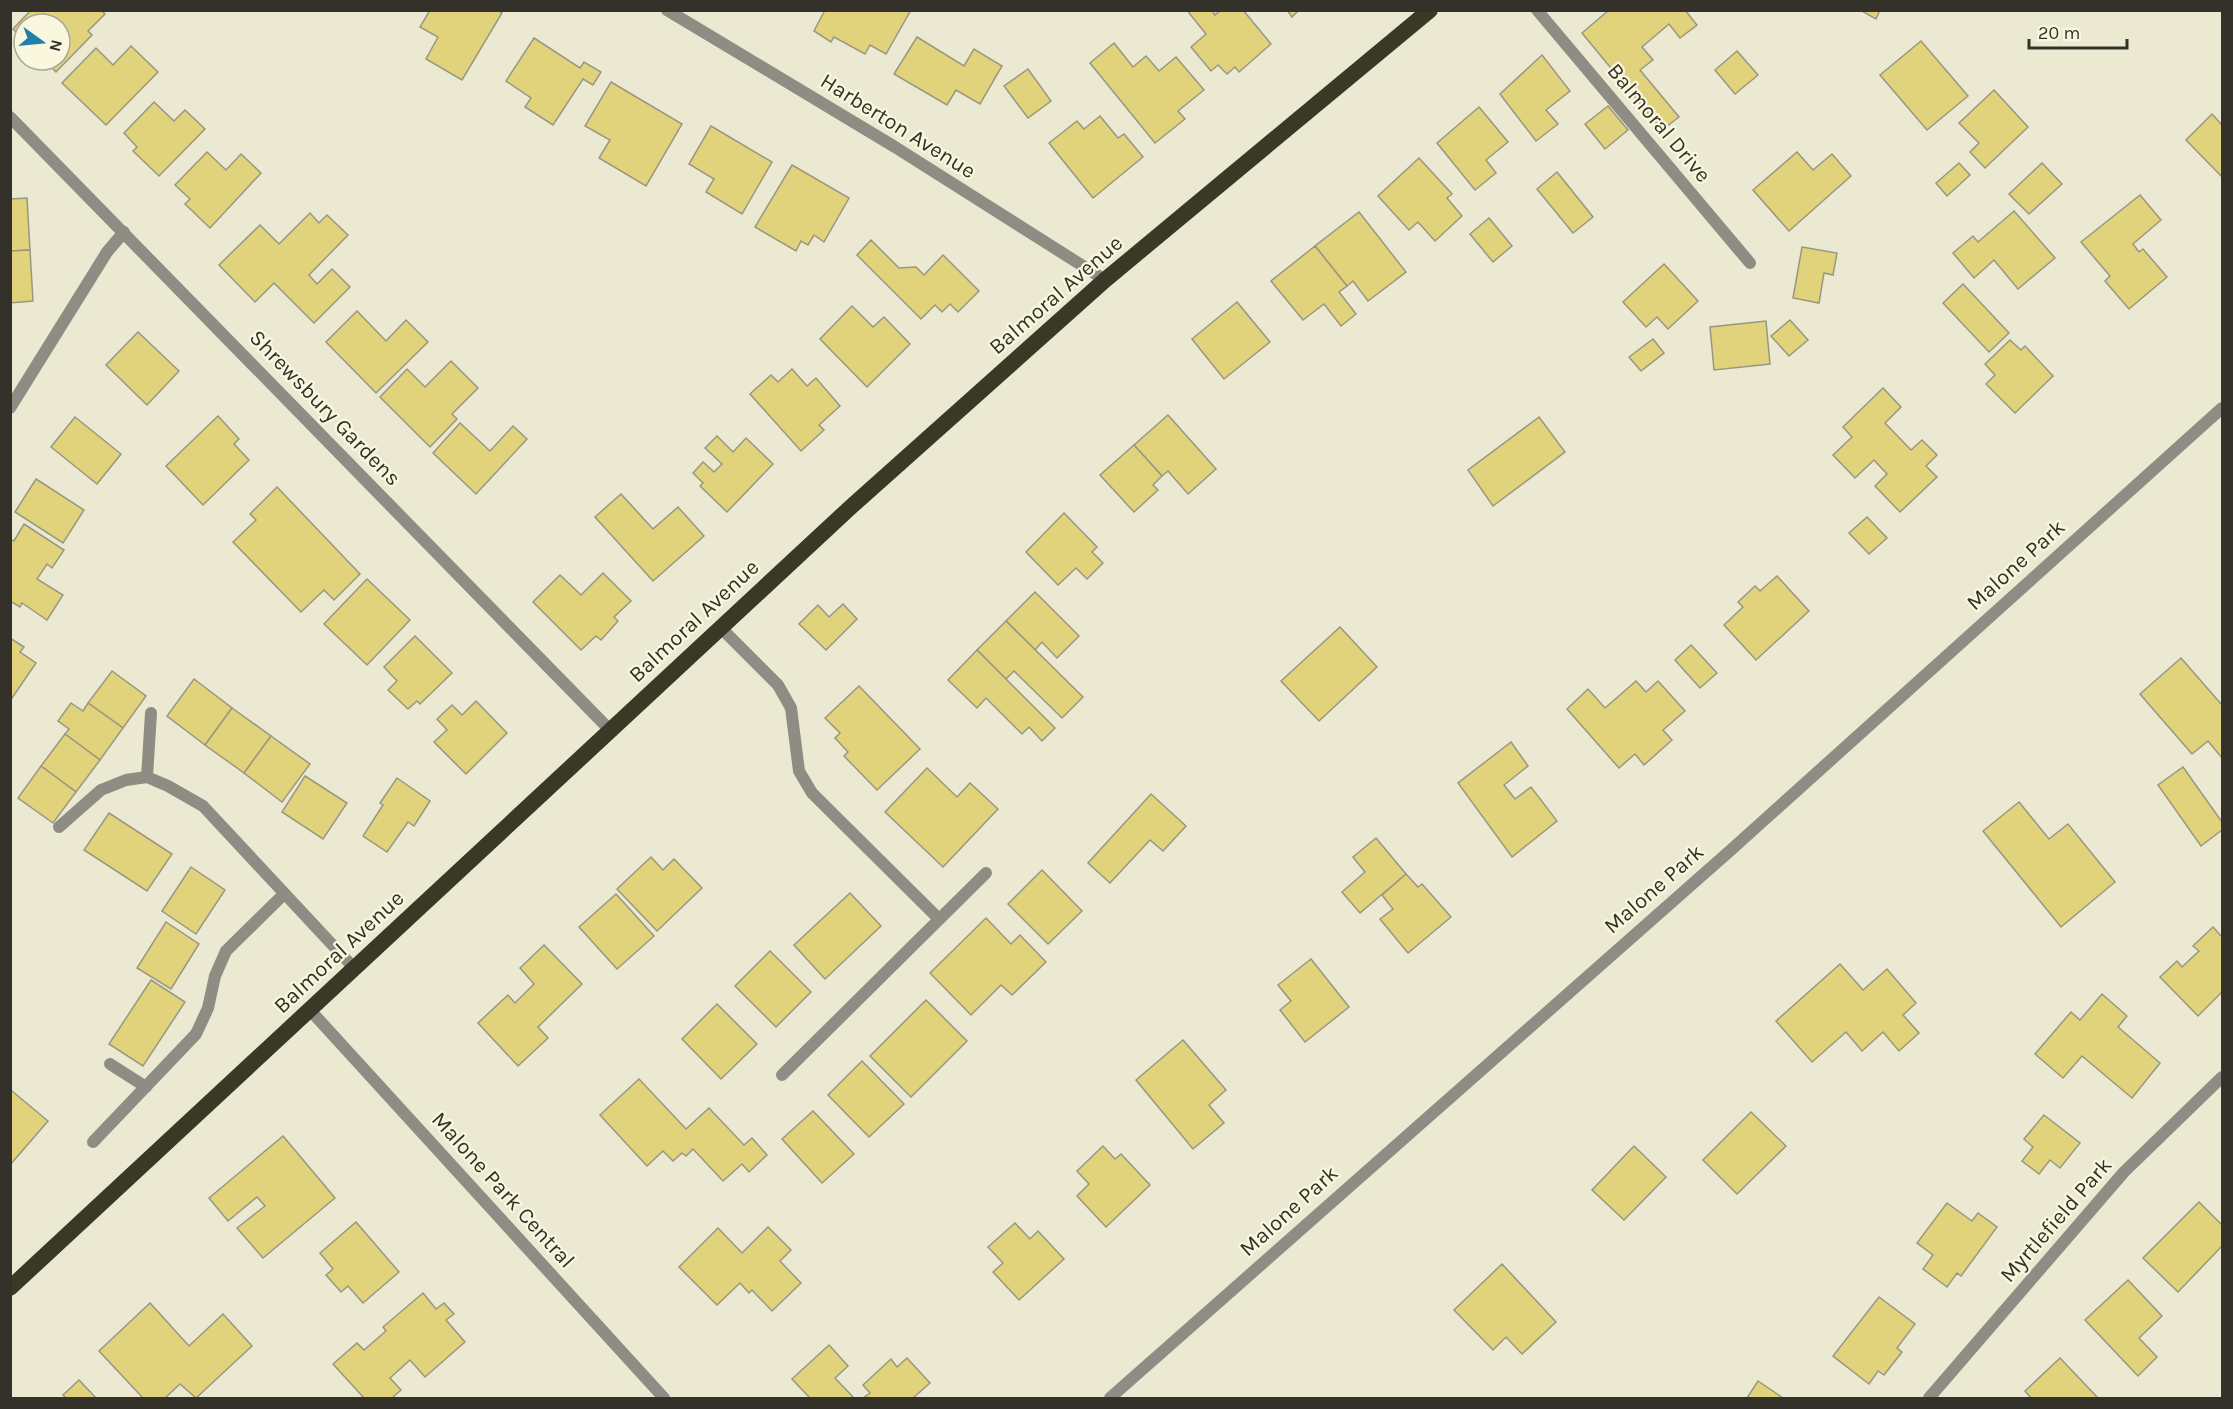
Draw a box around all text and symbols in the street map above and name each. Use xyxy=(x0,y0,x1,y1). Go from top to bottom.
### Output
north arrow xyxy=(12,12,72,72)
scale bar xyxy=(2029,12,2126,50)
text: 20 m xyxy=(2038,22,2080,44)
text: N xyxy=(45,38,67,54)
street label: Balmoral Drive xyxy=(1602,58,1716,188)
street label: Harberton Avenue xyxy=(816,68,980,184)
street label: Balmoral Avenue xyxy=(984,230,1128,360)
street label: Shrewsbury Gardens xyxy=(244,325,406,491)
street label: Malone Park xyxy=(1961,514,2071,616)
street label: Balmoral Avenue xyxy=(624,554,764,688)
street label: Malone Park xyxy=(1599,839,1709,939)
street label: Balmoral Avenue xyxy=(269,885,409,1019)
street label: Malone Park Central xyxy=(426,1107,580,1273)
street label: Myrtlefield Park xyxy=(1995,1152,2117,1288)
street label: Malone Park xyxy=(1234,1160,1344,1262)

